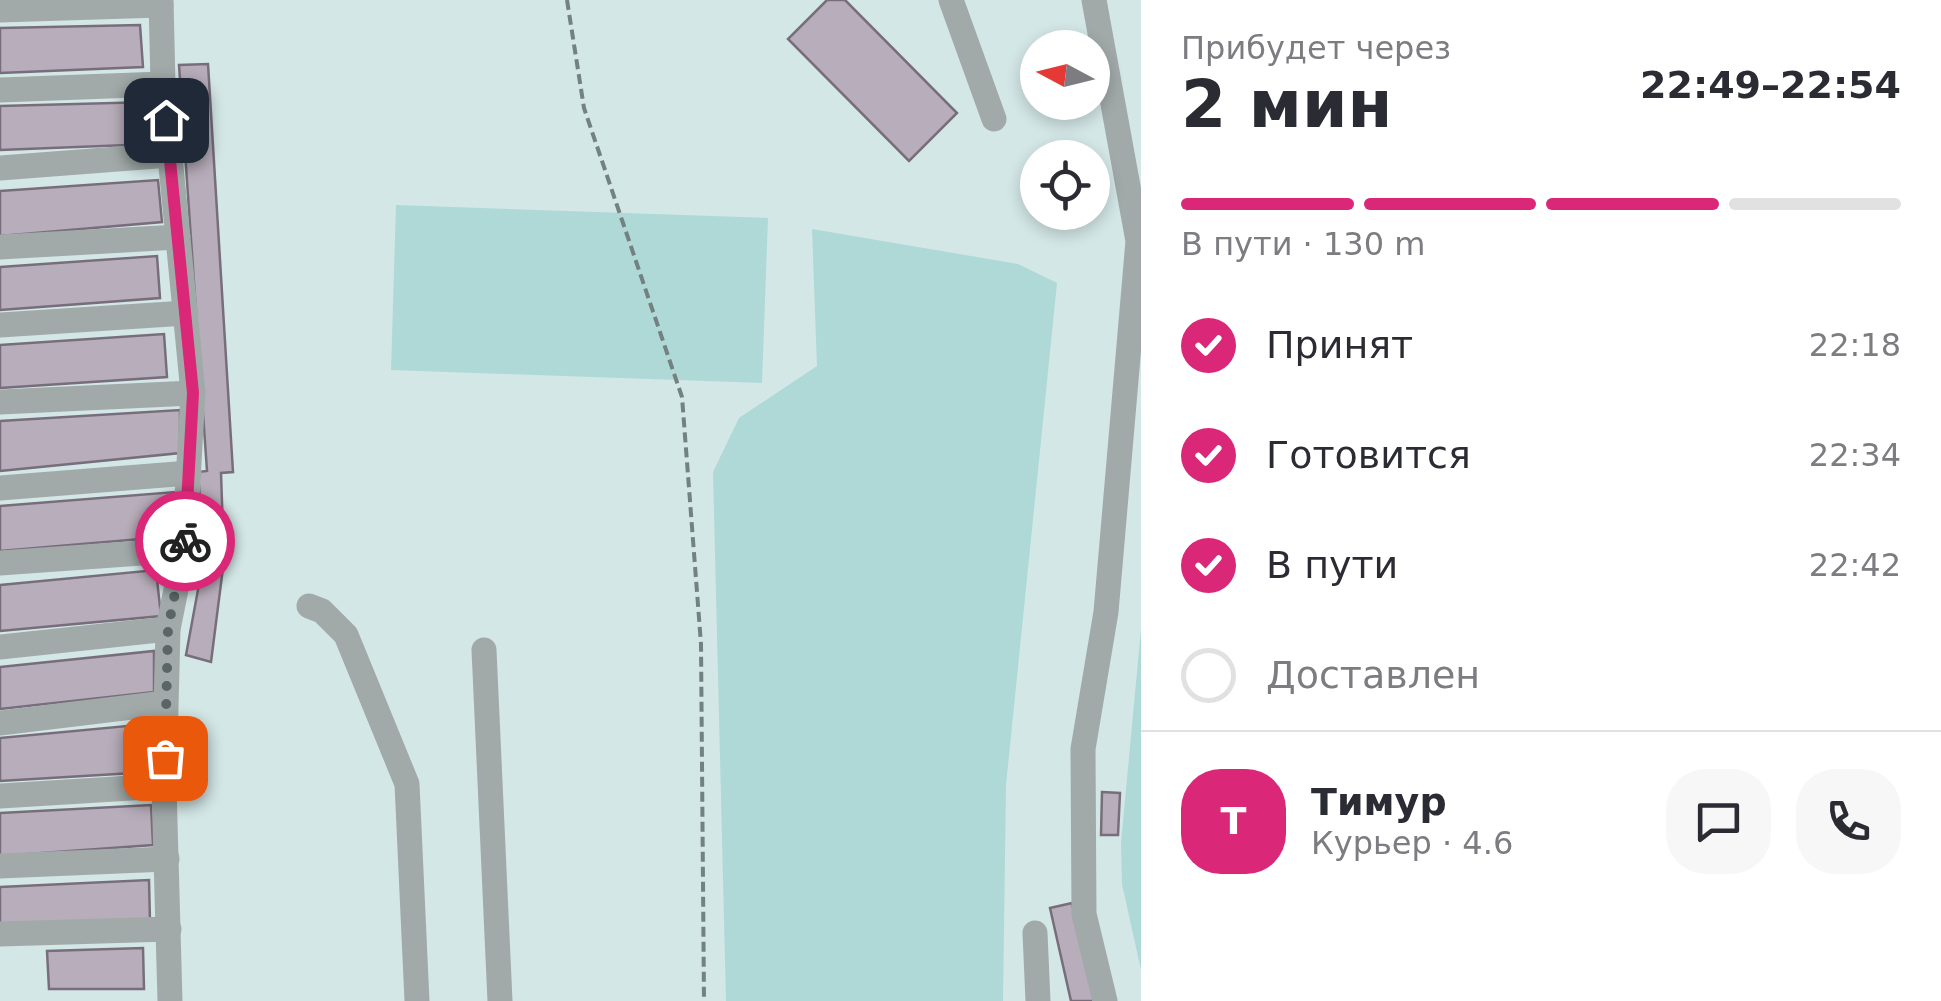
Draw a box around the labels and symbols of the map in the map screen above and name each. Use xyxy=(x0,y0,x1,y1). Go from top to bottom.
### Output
north arrow xyxy=(1020,30,1110,120)
pin xyxy=(124,78,209,163)
courier xyxy=(135,491,235,591)
pin xyxy=(123,716,208,801)

